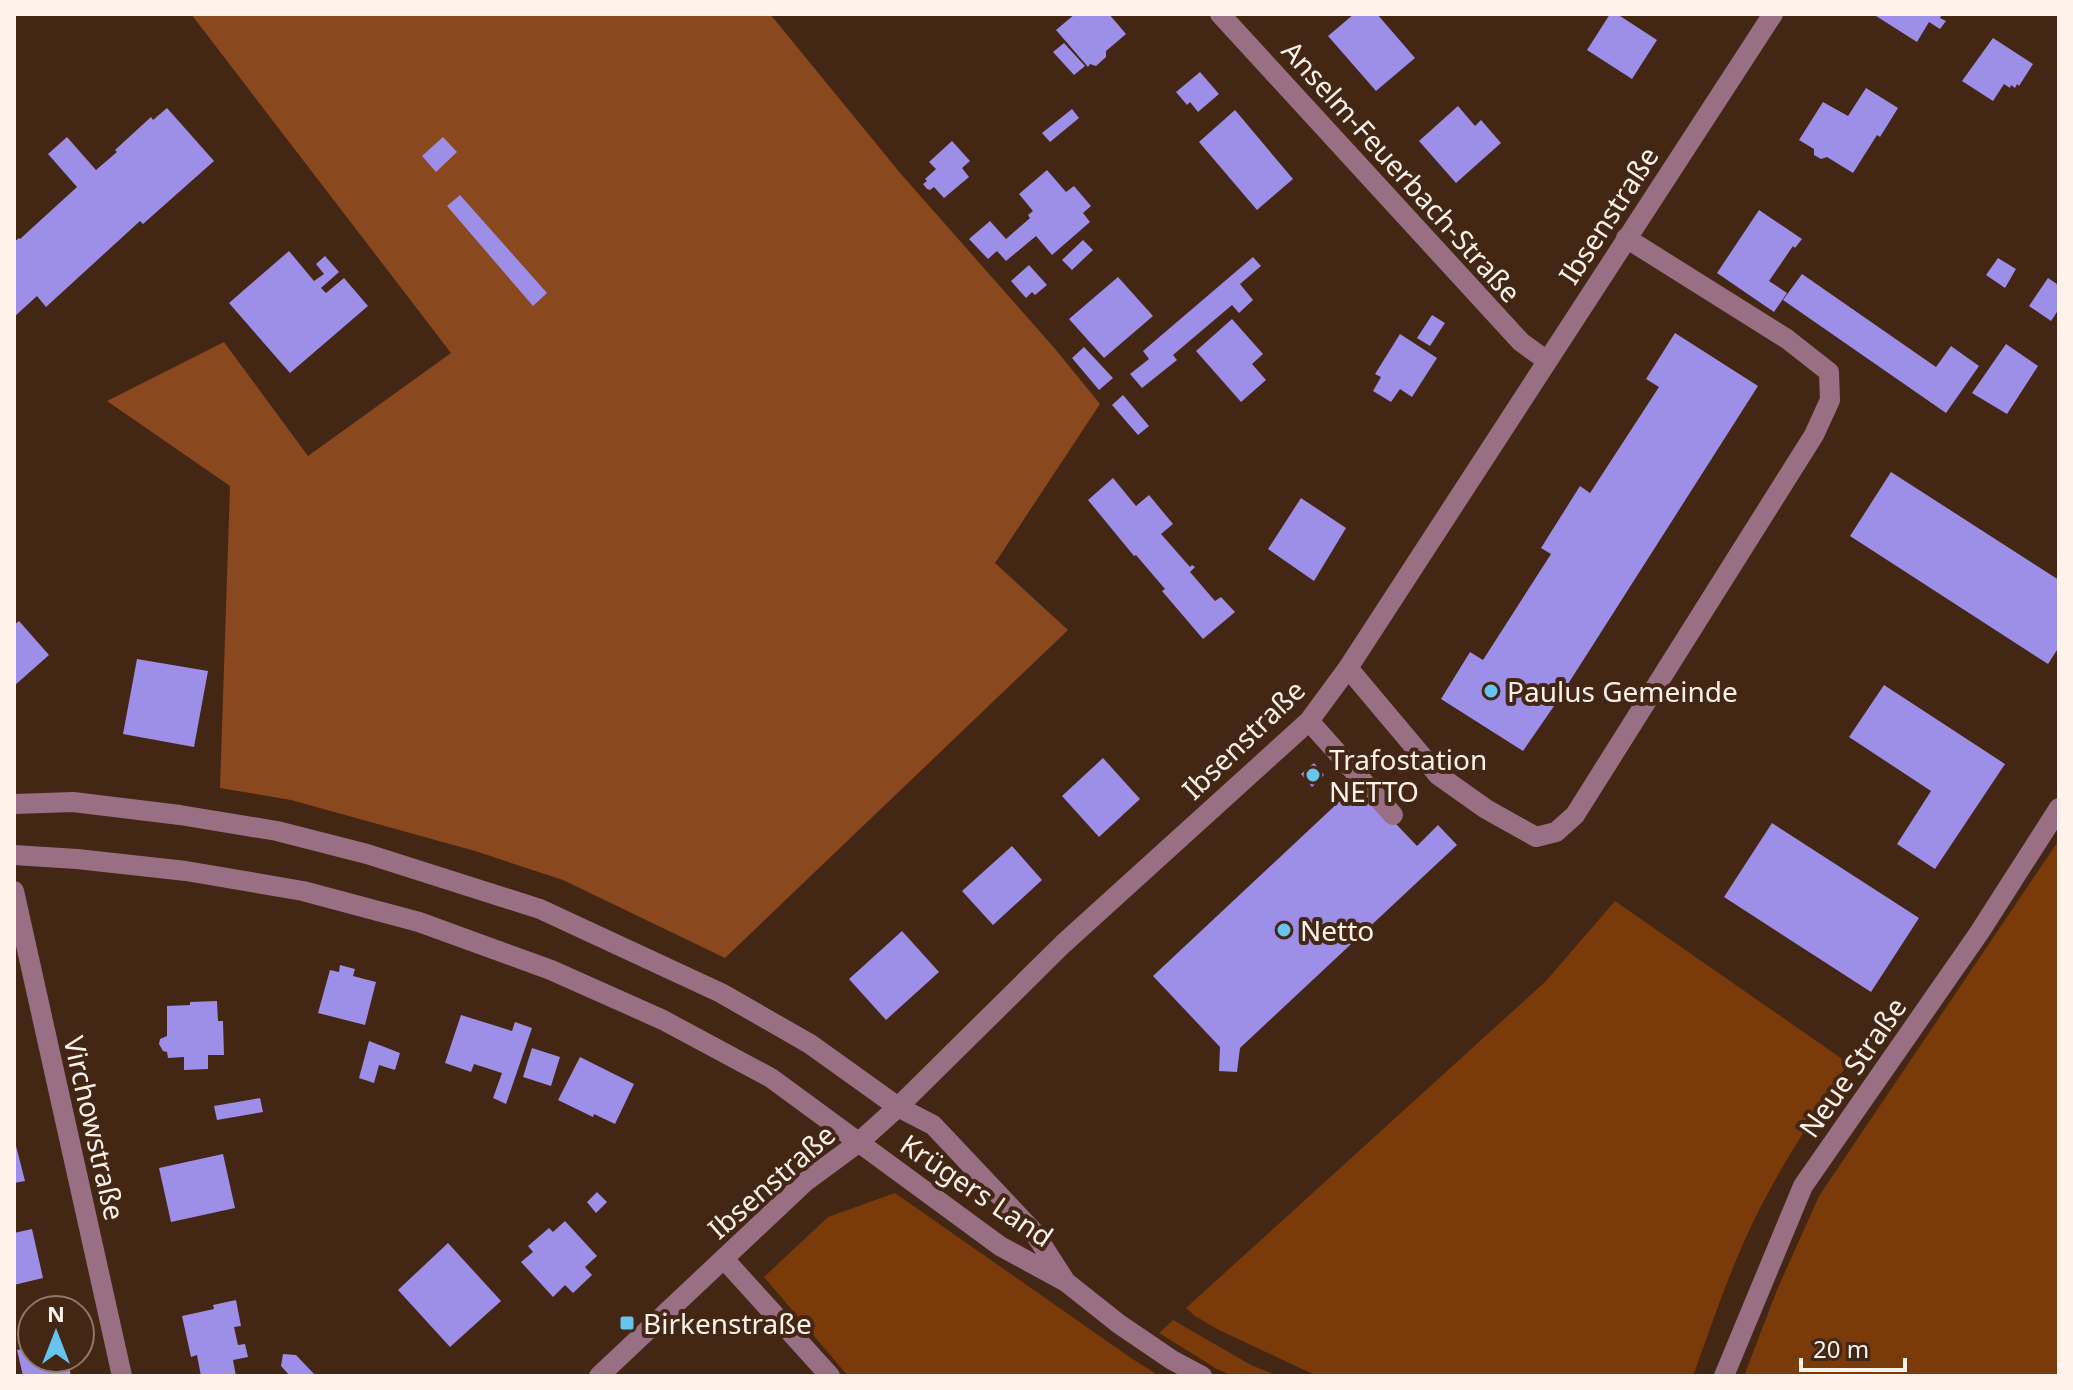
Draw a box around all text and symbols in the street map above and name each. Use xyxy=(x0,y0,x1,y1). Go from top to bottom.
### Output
street label: Anselm-Feuerbach-Straße xyxy=(1274,32,1530,310)
street label: Ibsenstraße xyxy=(1549,139,1667,291)
street label: Ibsenstraße xyxy=(1173,671,1313,807)
place label: Paulus Gemeinde xyxy=(1507,672,1738,710)
marker: Paulus Gemeinde xyxy=(1482,682,1500,700)
place label: Trafostation NETTO xyxy=(1329,740,1487,810)
marker: Trafostation NETTO xyxy=(1304,766,1322,784)
place label: Netto xyxy=(1300,911,1374,949)
marker: Netto xyxy=(1275,921,1293,939)
street label: Neue Straße xyxy=(1790,989,1914,1145)
street label: Virchowstraße xyxy=(55,1032,135,1224)
street label: Ibsenstraße xyxy=(699,1115,843,1247)
street label: Krügers Land xyxy=(893,1125,1061,1255)
north arrow xyxy=(16,1294,96,1374)
text: N xyxy=(47,1298,65,1328)
place label: Birkenstraße xyxy=(643,1304,812,1342)
marker: Birkenstraße xyxy=(618,1314,636,1332)
scale bar xyxy=(1801,1322,1905,1372)
text: 20 m xyxy=(1813,1332,1869,1365)

